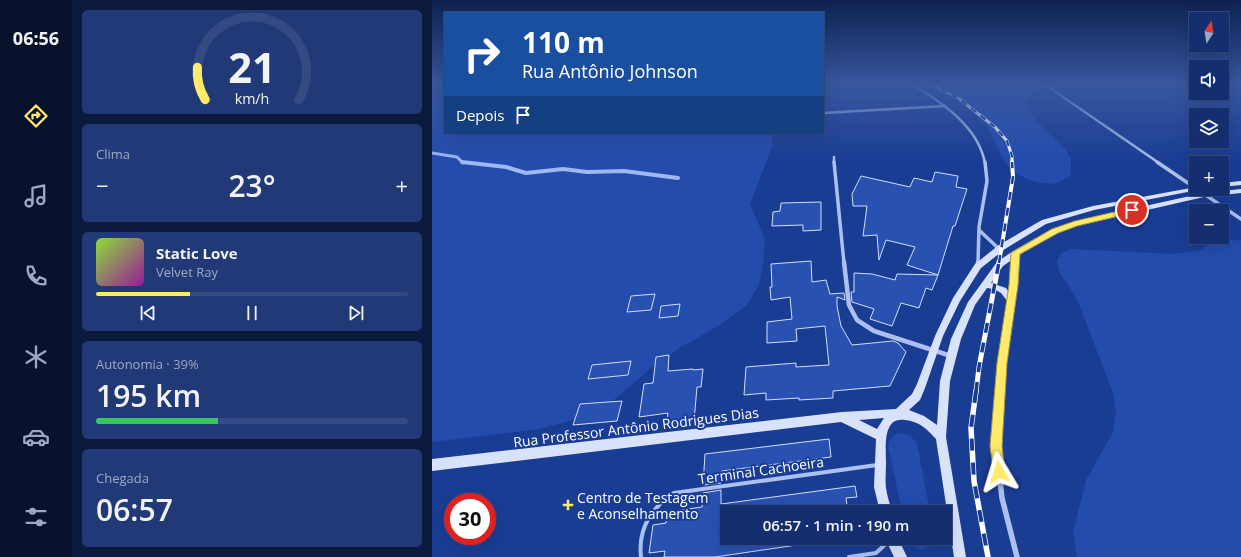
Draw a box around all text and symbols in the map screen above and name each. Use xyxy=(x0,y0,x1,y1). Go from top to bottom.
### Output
north arrow xyxy=(1189,12,1229,52)
map controls xyxy=(1189,12,1229,244)
text: 110 m xyxy=(522,23,605,61)
text: 06:56 xyxy=(13,26,59,50)
icon: right xyxy=(456,28,508,80)
text: 21 xyxy=(228,39,276,95)
text: Rua Antônio Johnson xyxy=(522,59,698,83)
button: sound xyxy=(1189,60,1229,100)
text: km/h xyxy=(235,89,269,108)
icon: directions xyxy=(22,102,50,130)
icon: arrive xyxy=(512,104,534,126)
text: Depois xyxy=(456,105,504,125)
button: layers xyxy=(1189,108,1229,148)
text: Clima xyxy=(96,145,130,163)
button: + xyxy=(1189,156,1229,196)
text: 23° xyxy=(228,165,276,206)
text: − xyxy=(96,170,109,200)
text: + xyxy=(395,170,408,200)
icon: music xyxy=(22,182,50,210)
pin xyxy=(1115,193,1149,227)
icon: arrive xyxy=(1121,199,1143,221)
button: − xyxy=(1189,204,1229,244)
text: Static Love xyxy=(156,243,238,263)
icon: phone xyxy=(22,262,50,290)
text: Velvet Ray xyxy=(156,263,218,281)
icon: previous xyxy=(137,302,159,324)
icon: pause xyxy=(241,302,263,324)
icon: next xyxy=(345,302,367,324)
icon: climate xyxy=(22,343,50,371)
text: Autonomia · 39% xyxy=(96,355,199,373)
text: 195 km xyxy=(96,375,201,416)
street label: Rua Professor Antônio Rodrigues Dias xyxy=(512,402,760,452)
icon: car xyxy=(22,423,50,451)
position arrow xyxy=(978,451,1020,493)
street label: Terminal Cachoeira xyxy=(697,452,825,488)
text: Chegada xyxy=(96,469,149,487)
place label: Centro de Testagem e Aconselhamento xyxy=(577,488,709,523)
text: 06:57 xyxy=(96,489,173,530)
speed limit sign: 30 xyxy=(444,493,496,545)
marker: Centro de Testagem e Aconselhamento xyxy=(562,499,574,511)
icon: filters xyxy=(22,503,50,531)
text: 06:57 · 1 min · 190 m xyxy=(763,515,909,535)

